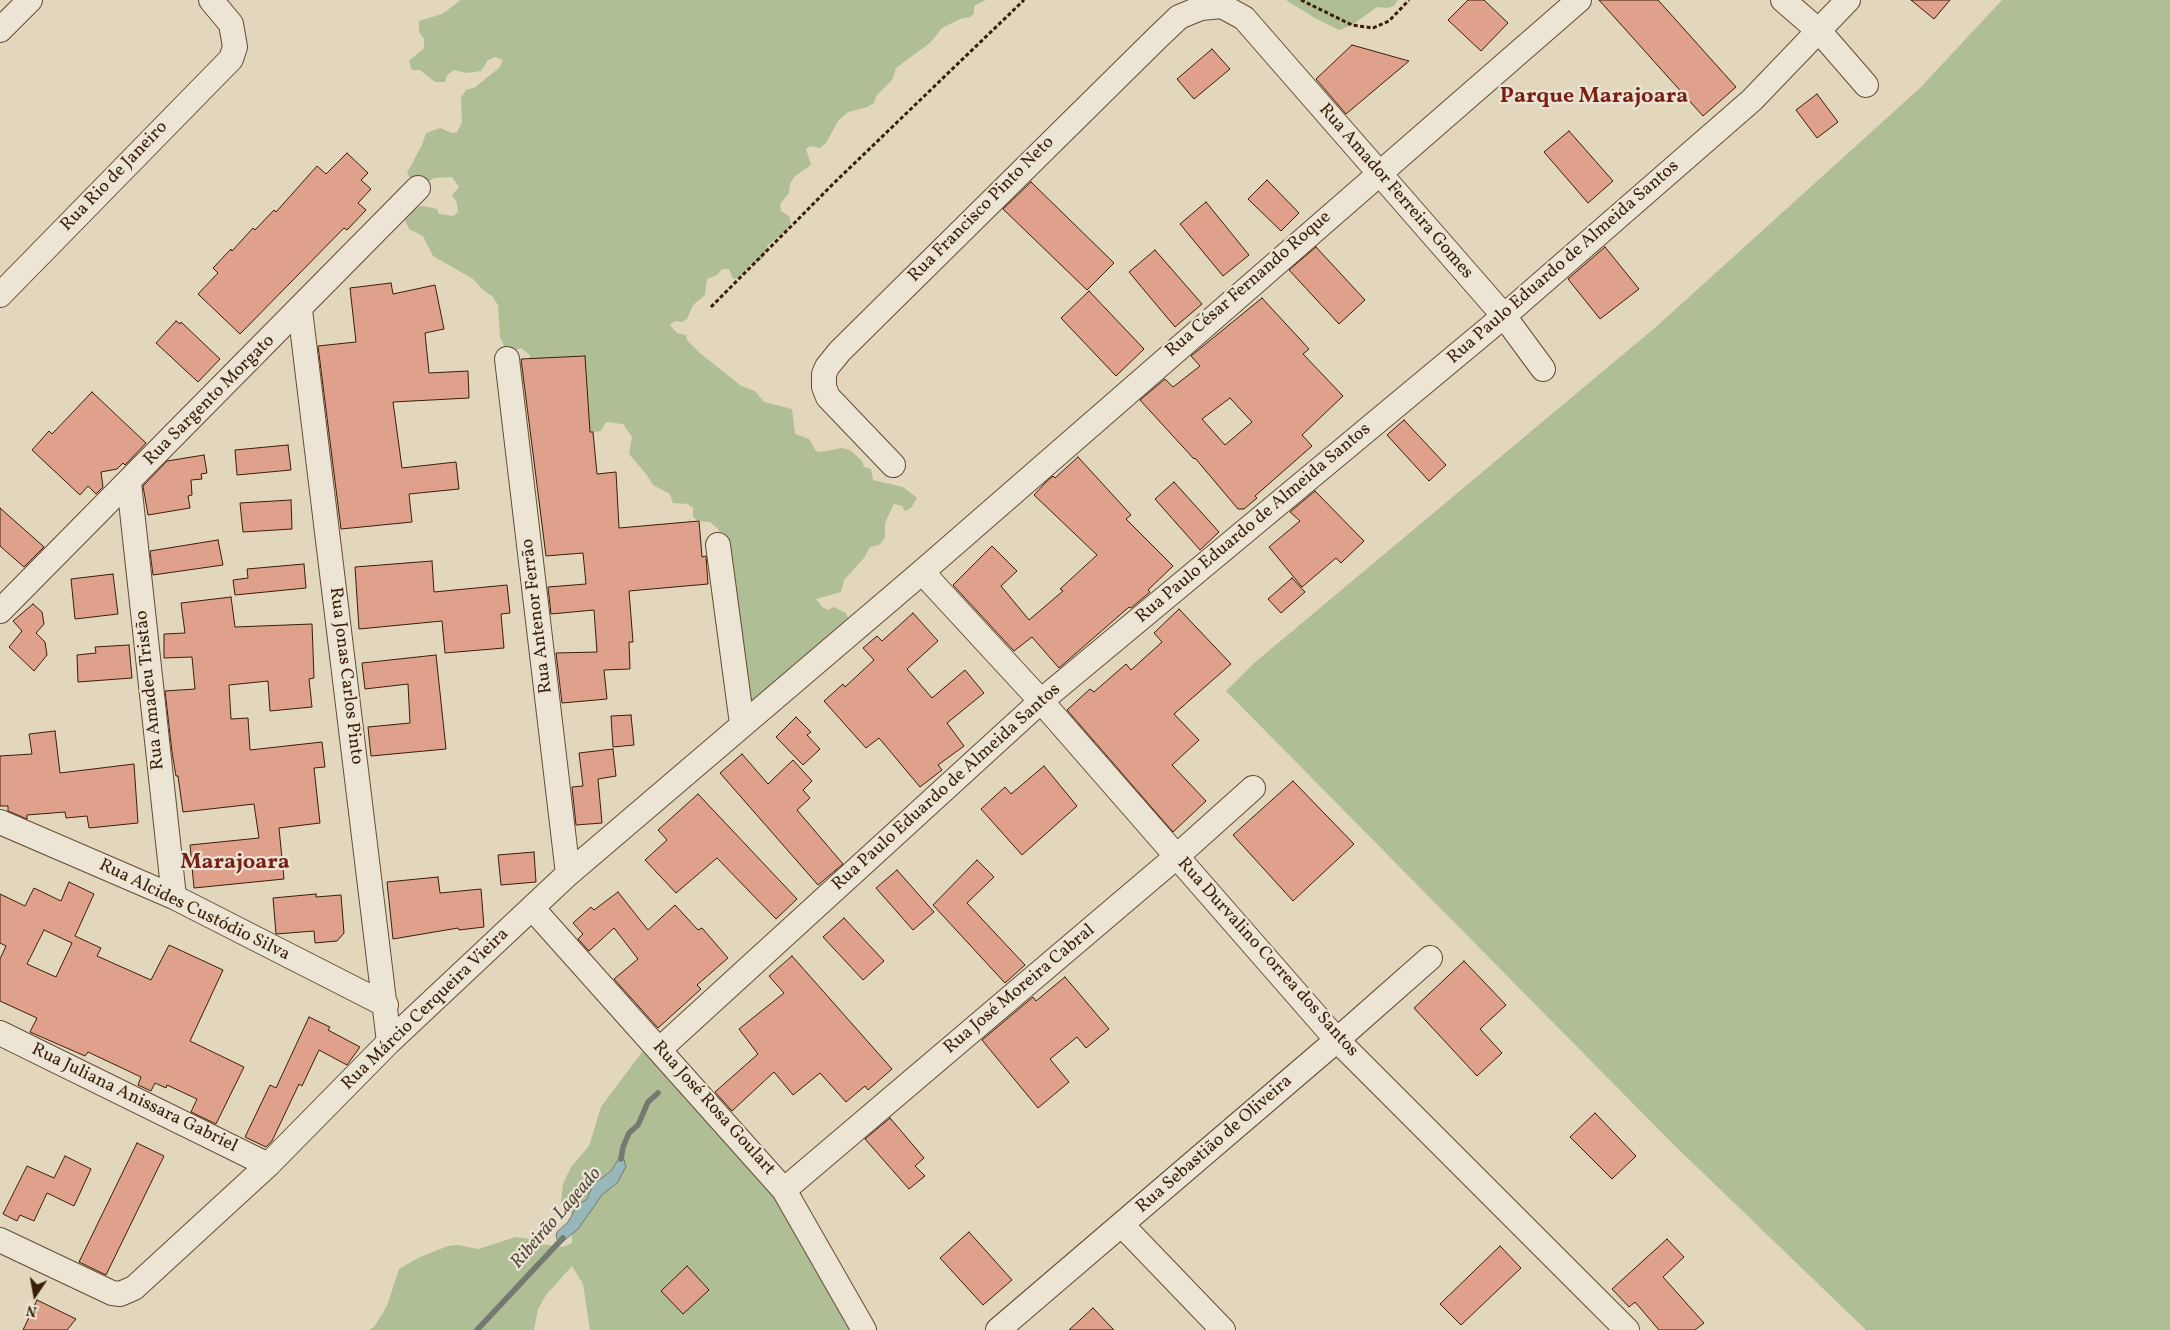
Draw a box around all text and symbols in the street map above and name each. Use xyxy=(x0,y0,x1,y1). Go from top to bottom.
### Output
district label: Parque Marajoara xyxy=(1500,85,1688,111)
street label: Rua Amador Ferreira Gomes xyxy=(1313,100,1477,284)
street label: Rua Rio de Janeiro xyxy=(57,117,173,237)
street label: Rua Francisco Pinto Neto xyxy=(904,132,1060,288)
street label: Rua Paulo Eduardo de Almeida Santos xyxy=(1444,156,1684,370)
street label: Rua César Fernando Roque xyxy=(1162,207,1336,363)
street label: Rua Sargento Morgato xyxy=(140,331,280,471)
street label: Rua Paulo Eduardo de Almeida Santos xyxy=(1132,419,1376,629)
street label: Rua Antenor Ferrão xyxy=(518,537,558,695)
street label: Rua Jonas Carlos Pinto xyxy=(323,586,367,766)
street label: Rua Amadeu Tristão xyxy=(132,609,170,771)
street label: Rua Paulo Eduardo de Almeida Santos xyxy=(828,680,1066,896)
district label: Marajoara xyxy=(180,851,290,877)
street label: Rua Durvalino Correa dos Santos xyxy=(1172,854,1362,1062)
street label: Rua Alcides Custódio Silva xyxy=(95,855,293,967)
street label: Rua José Moreira Cabral xyxy=(940,921,1100,1059)
street label: Rua Márcio Cerqueira Vieira xyxy=(338,924,514,1096)
street label: Rua José Rosa Goulart xyxy=(647,1037,779,1181)
street label: Rua Juliana Anissara Gabriel xyxy=(28,1040,240,1158)
street label: Rua Sebastião de Oliveira xyxy=(1132,1071,1298,1219)
water label: Ribeirão Lageado xyxy=(507,1164,607,1274)
north arrow xyxy=(10,1270,60,1320)
text: N xyxy=(25,1300,39,1321)

